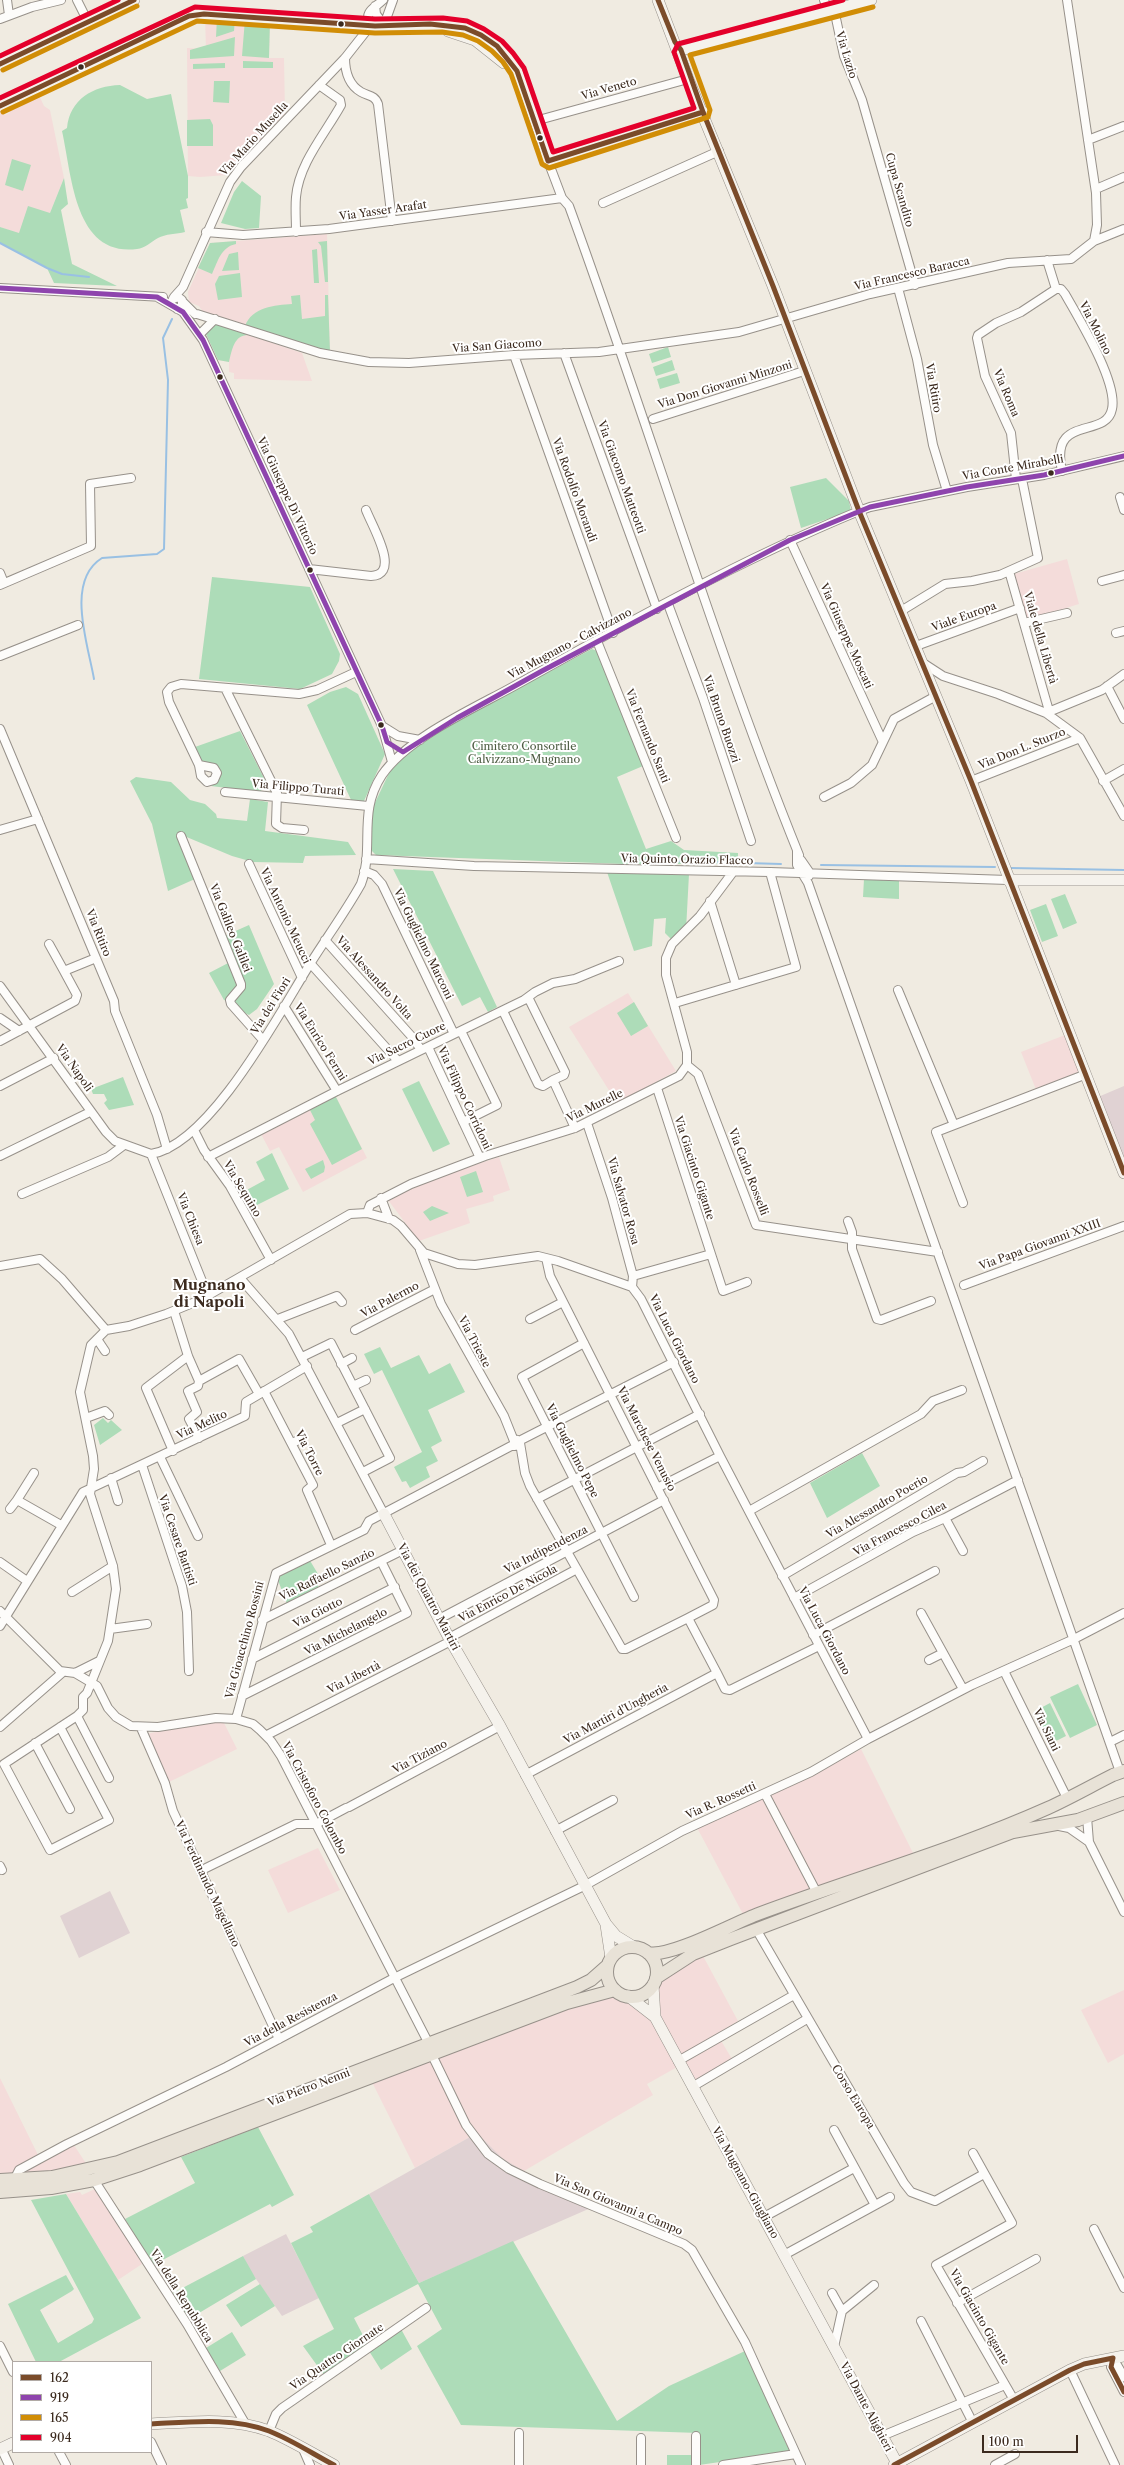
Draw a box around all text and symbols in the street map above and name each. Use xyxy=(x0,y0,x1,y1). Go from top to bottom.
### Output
unlabelled marker xyxy=(336,19,346,29)
street label: Via Lazio xyxy=(833,30,859,80)
unlabelled marker xyxy=(76,62,86,72)
street label: Via Veneto xyxy=(580,75,638,103)
street label: Via Mario Musella xyxy=(217,99,291,179)
unlabelled marker xyxy=(535,133,545,143)
street label: Cupa Scandito xyxy=(882,151,916,229)
street label: Via Yasser Arafat xyxy=(339,198,427,224)
street label: Via Francesco Baracca xyxy=(853,254,971,294)
street label: Via Molino xyxy=(1076,299,1114,357)
street label: Via San Giacomo xyxy=(452,336,542,356)
street label: Via Don Giovanni Minzoni xyxy=(656,358,794,412)
street label: Via Ritiro xyxy=(922,362,944,414)
street label: Via Roma xyxy=(990,367,1022,419)
unlabelled marker xyxy=(215,372,225,382)
street label: Via Giacomo Matteotti xyxy=(594,419,648,535)
street label: Via Giuseppe Di Vittorio xyxy=(254,435,320,557)
street label: Via Rodolfo Morandi xyxy=(549,436,599,544)
street label: Via Conte Mirabelli xyxy=(961,453,1065,483)
unlabelled marker xyxy=(1046,468,1056,478)
unlabelled marker xyxy=(305,565,315,575)
street label: Via Giuseppe Moscati xyxy=(817,581,875,691)
street label: Viale della Libertà xyxy=(1021,590,1059,686)
street label: Viale Europa xyxy=(930,599,998,635)
street label: Via Mugnano - Calvizzano xyxy=(506,606,634,682)
street label: Via Bruno Buozzi xyxy=(700,674,742,764)
street label: Via Fernando Santi xyxy=(622,687,672,785)
unlabelled marker xyxy=(376,720,386,730)
street label: Via Don L. Sturzo xyxy=(977,725,1067,773)
park label: Cimitero Consortile Calvizzano-Mugnano xyxy=(468,740,580,766)
street label: Via Filippo Turati xyxy=(251,777,345,799)
street label: Via Quinto Orazio Flacco xyxy=(621,852,753,868)
street label: Via Antonio Meucci xyxy=(257,866,313,966)
street label: Via Galileo Galilei xyxy=(206,882,254,974)
street label: Via Guglielmo Marconi xyxy=(390,887,456,1001)
street label: Via Ritiro xyxy=(83,907,113,959)
street label: Via Alessandro Volta xyxy=(333,934,415,1022)
street label: Via dei Fiori xyxy=(248,975,294,1037)
street label: Via Enrico Fermi xyxy=(291,1001,349,1083)
street label: Via Sacro Cuore xyxy=(366,1019,448,1069)
street label: Via Napoli xyxy=(53,1042,95,1094)
street label: Via Filippo Corridoni xyxy=(434,1045,494,1151)
street label: Via Murelle xyxy=(565,1087,625,1125)
street label: Via Giacinto Gigante xyxy=(671,1114,717,1222)
street label: Via Carlo Rosselli xyxy=(725,1127,771,1217)
street label: Via Salvator Rosa xyxy=(604,1156,642,1246)
street label: Via Sequino xyxy=(220,1159,264,1219)
street label: Via Chiesa xyxy=(173,1191,207,1247)
street label: Via Papa Giovanni XXIII xyxy=(977,1217,1103,1273)
district label: Mugnano di Napoli xyxy=(172,1277,246,1312)
street label: Via Palermo xyxy=(359,1279,421,1321)
street label: Via Luca Giordano xyxy=(646,1292,702,1386)
street label: Via Trieste xyxy=(455,1314,493,1370)
street label: Via Marchese Venusio xyxy=(614,1384,678,1494)
street label: Via Guglielmo Pepe xyxy=(543,1402,601,1500)
street label: Via Melito xyxy=(175,1408,229,1442)
street label: Via Torre xyxy=(292,1428,326,1478)
street label: Via Alessandro Poerio xyxy=(824,1472,930,1542)
street label: Via Cesare Battisti xyxy=(155,1493,199,1587)
street label: Via Francesco Cilea xyxy=(851,1499,949,1559)
street label: Via Indipendenza xyxy=(502,1523,590,1577)
street label: Via dei Quattro Martiri xyxy=(394,1541,462,1653)
street label: Via Raffaello Sanzio xyxy=(277,1546,377,1604)
street label: Via Enrico De Nicola xyxy=(456,1562,560,1626)
street label: Via Gioacchino Rossini xyxy=(223,1580,267,1700)
street label: Via Luca Giordano xyxy=(795,1585,853,1677)
street label: Via Giotto xyxy=(291,1595,345,1631)
street label: Via Michelangelo xyxy=(302,1605,390,1659)
street label: Via Libertà xyxy=(325,1659,383,1697)
street label: Via Martiri d'Ungheria xyxy=(562,1681,670,1747)
street label: Via Siani xyxy=(1030,1706,1062,1754)
street label: Via Tiziano xyxy=(390,1737,450,1777)
street label: Via Cristoforo Colombo xyxy=(279,1740,349,1856)
street label: Via R. Rossetti xyxy=(684,1780,758,1822)
street label: Via Ferdinando Magellano xyxy=(172,1819,242,1949)
street label: Via della Resistenza xyxy=(242,1990,340,2050)
street label: Corso Europa xyxy=(829,2063,877,2131)
street label: Via Pietro Nenni xyxy=(266,2066,352,2110)
street label: Via Mugnano-Giugliano xyxy=(709,2125,781,2241)
street label: Via San Giovanni a Campo xyxy=(551,2172,685,2238)
street label: Via della Repubblica xyxy=(147,2247,215,2345)
street label: Via Giacinto Gigante xyxy=(946,2267,1012,2367)
street label: Via Quattro Giornate xyxy=(288,2321,386,2393)
street label: Via Dante Alighieri xyxy=(837,2360,895,2454)
legend xyxy=(12,2361,152,2453)
text: 162 xyxy=(50,2370,69,2385)
text: 919 xyxy=(50,2390,69,2405)
text: 165 xyxy=(50,2410,69,2425)
scale bar xyxy=(984,2427,1080,2453)
text: 904 xyxy=(50,2430,72,2445)
text: 100 m xyxy=(989,2434,1024,2449)

